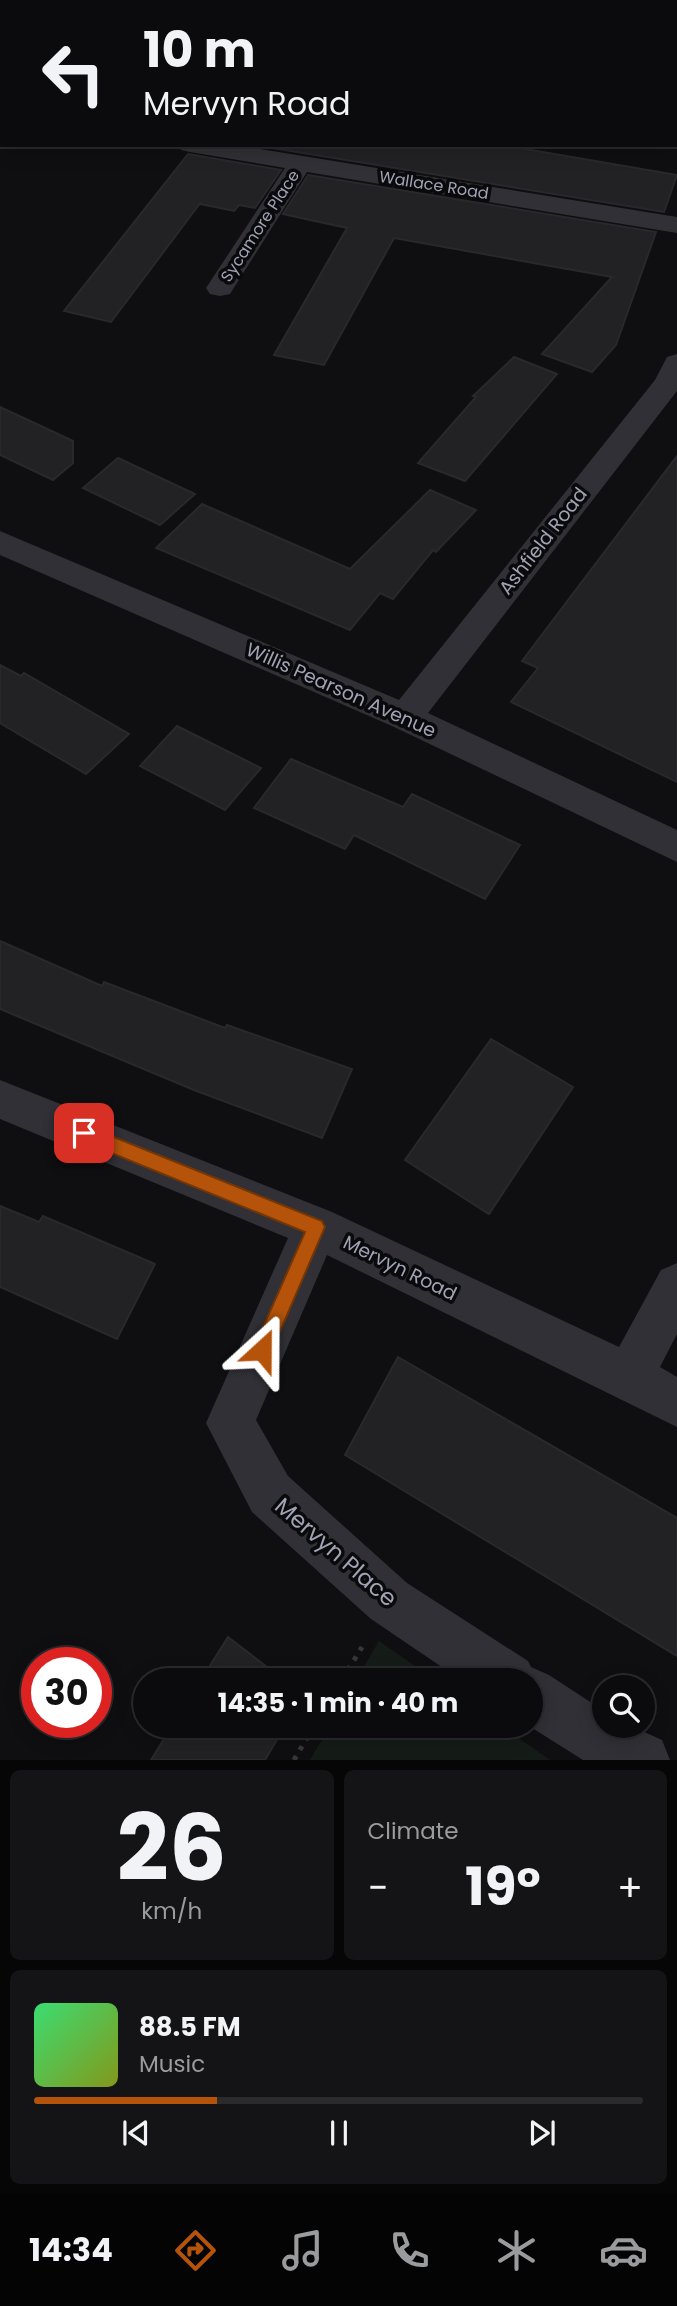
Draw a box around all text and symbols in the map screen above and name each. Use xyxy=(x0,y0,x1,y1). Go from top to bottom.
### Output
text: 10 m xyxy=(143,16,256,84)
icon: left xyxy=(28,28,119,119)
text: Mervyn Road xyxy=(143,81,351,126)
street label: Sycamore Place xyxy=(215,165,305,287)
street label: Wallace Road xyxy=(378,165,490,205)
street label: Ashfield Road xyxy=(492,482,594,600)
street label: Willis Pearson Avenue xyxy=(242,636,440,744)
pin xyxy=(54,1103,114,1163)
icon: arrive xyxy=(65,1114,103,1152)
street label: Mervyn Road xyxy=(339,1229,461,1307)
position arrow xyxy=(225,1313,299,1387)
street label: Mervyn Place xyxy=(268,1490,404,1614)
speed limit sign: 30 xyxy=(21,1647,112,1738)
map controls xyxy=(592,1675,655,1738)
button: search xyxy=(592,1675,655,1738)
text: 14:35 · 1 min · 40 m xyxy=(218,1685,458,1721)
text: 26 xyxy=(117,1784,227,1912)
text: Climate xyxy=(368,1815,458,1847)
text: 19° xyxy=(465,1850,541,1923)
text: − xyxy=(368,1861,388,1914)
text: + xyxy=(617,1861,643,1914)
text: km/h xyxy=(141,1895,202,1927)
text: 88.5 FM xyxy=(139,2009,241,2045)
text: Music xyxy=(139,2048,205,2080)
icon: previous xyxy=(117,2114,155,2152)
icon: pause xyxy=(320,2114,358,2152)
icon: next xyxy=(523,2114,561,2152)
icon: directions xyxy=(171,2226,220,2275)
icon: music xyxy=(278,2226,327,2275)
icon: phone xyxy=(385,2226,434,2275)
icon: climate xyxy=(492,2226,541,2275)
icon: car xyxy=(599,2226,648,2275)
text: 14:34 xyxy=(29,2227,113,2272)

